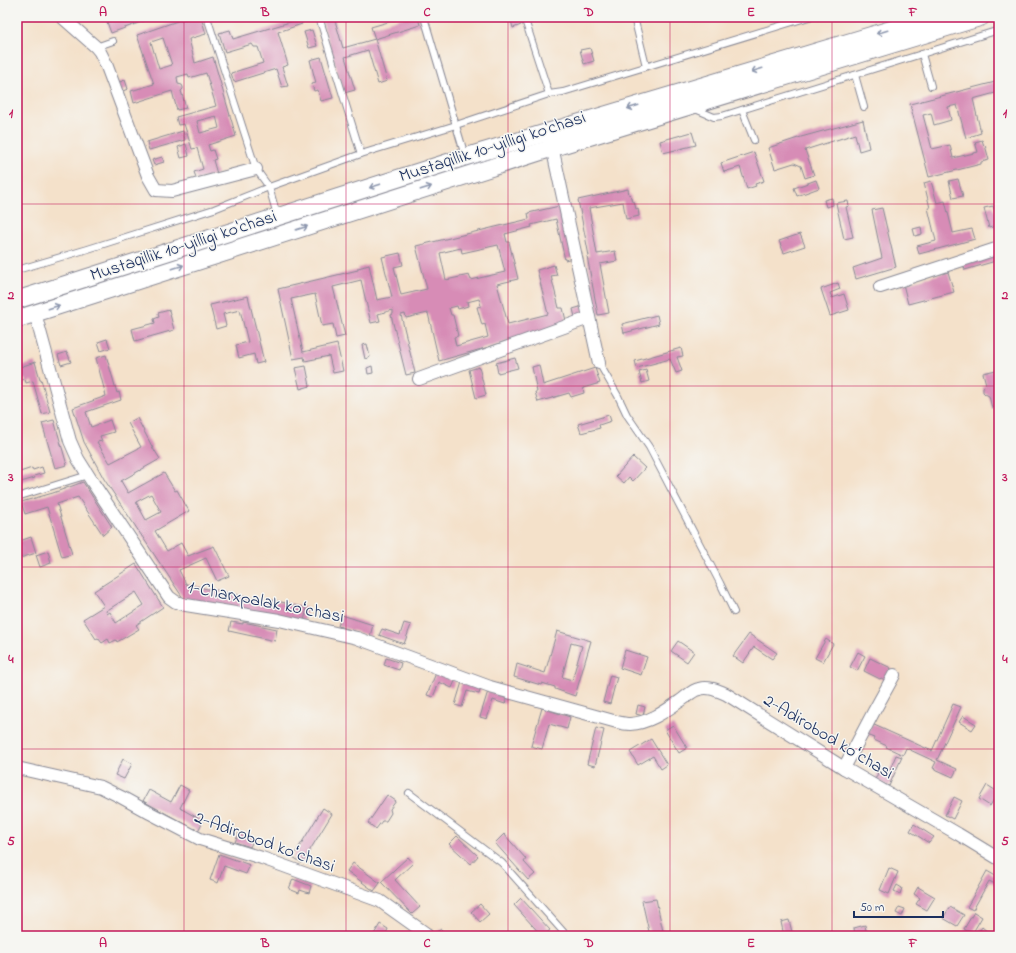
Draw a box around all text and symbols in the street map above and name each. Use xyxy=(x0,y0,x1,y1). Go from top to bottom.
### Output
text: A xyxy=(99,3,107,22)
text: B xyxy=(260,3,270,22)
text: C xyxy=(423,3,431,22)
text: D xyxy=(583,3,594,22)
text: E xyxy=(747,3,755,22)
text: F xyxy=(908,3,918,22)
one-way arrow xyxy=(876,29,889,36)
one-way arrow xyxy=(751,67,764,74)
text: 1 xyxy=(9,104,14,123)
one-way arrow xyxy=(627,104,640,111)
text: 1 xyxy=(1003,104,1008,123)
street label: Mustaqillik 10-yilligi ko'chasi xyxy=(396,105,590,191)
one-way arrow xyxy=(368,183,381,190)
one-way arrow xyxy=(419,184,432,191)
street label: Mustaqillik 10-yilligi ko'chasi xyxy=(87,204,281,290)
one-way arrow xyxy=(295,224,308,231)
one-way arrow xyxy=(172,263,184,271)
text: 2 xyxy=(7,286,15,305)
text: 2 xyxy=(1001,286,1009,305)
one-way arrow xyxy=(47,303,60,310)
text: 3 xyxy=(7,468,14,487)
text: 3 xyxy=(1001,468,1008,487)
street label: 1-Charxpalak koʻchasi xyxy=(185,575,346,631)
text: 4 xyxy=(7,650,14,669)
text: 4 xyxy=(1001,650,1008,669)
street label: 2-Adirobod koʻchasi xyxy=(758,688,898,787)
street label: 2-Adirobod koʻchasi xyxy=(190,805,338,880)
text: 5 xyxy=(7,832,15,851)
text: 5 xyxy=(1001,832,1009,851)
scale bar xyxy=(854,893,943,919)
text: 50 m xyxy=(860,899,884,917)
text: A xyxy=(99,934,107,953)
text: B xyxy=(260,934,270,953)
text: C xyxy=(423,934,431,953)
text: D xyxy=(583,934,594,953)
text: E xyxy=(747,934,755,953)
text: F xyxy=(908,934,918,953)

